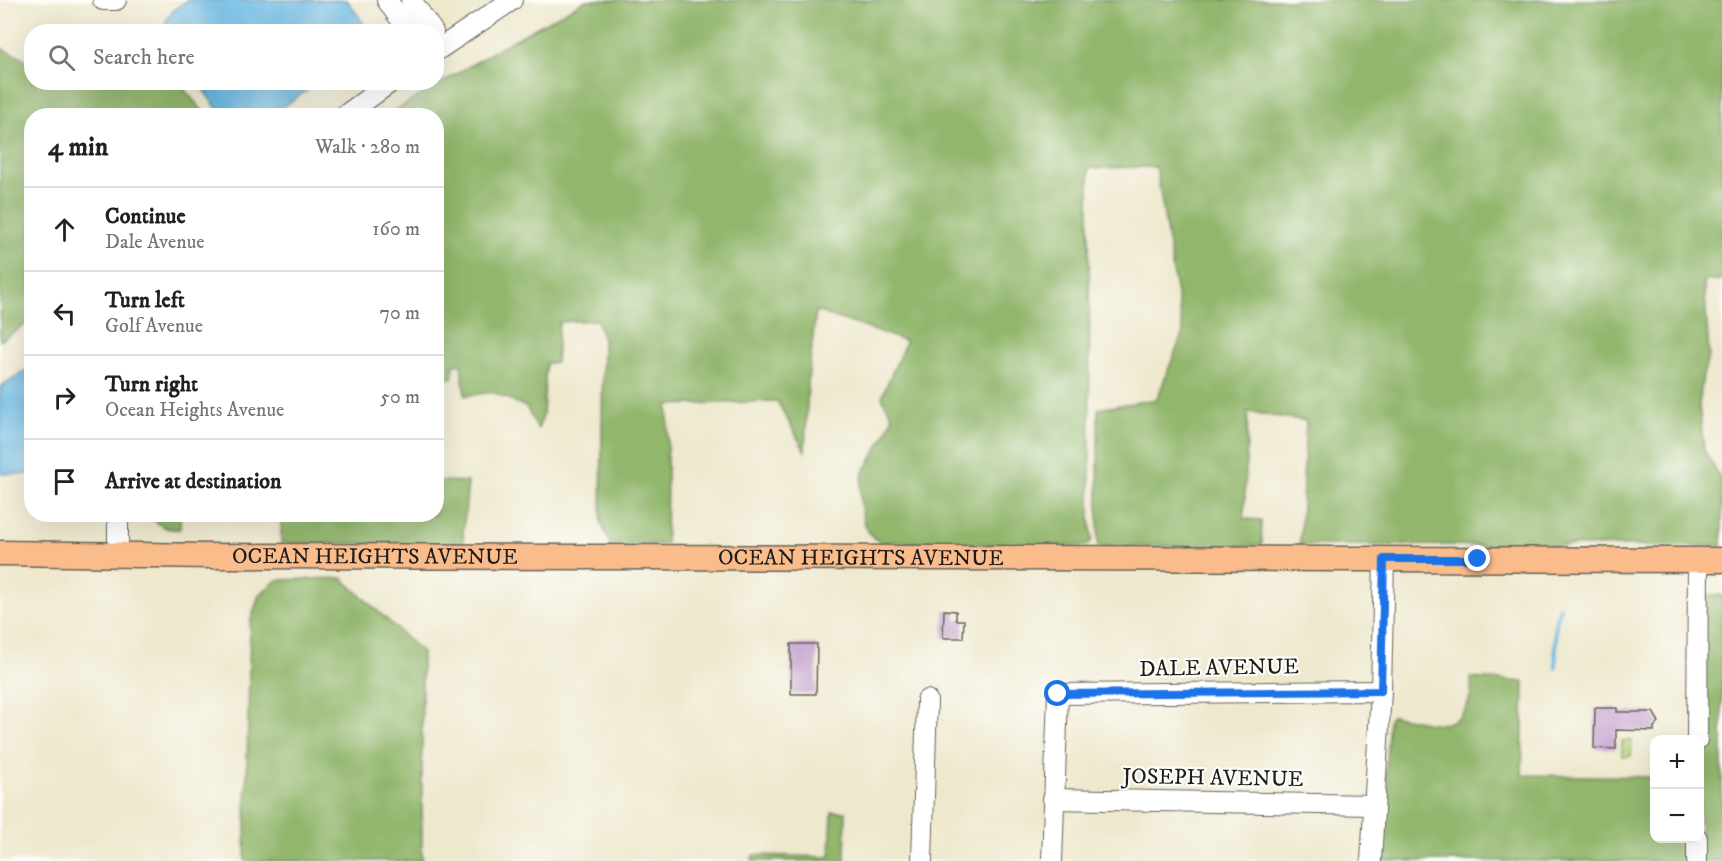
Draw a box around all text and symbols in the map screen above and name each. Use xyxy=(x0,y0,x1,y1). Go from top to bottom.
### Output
search box xyxy=(24,24,444,90)
icon: search xyxy=(45,41,78,74)
text: Search here xyxy=(93,44,195,71)
text: 4 min xyxy=(48,131,108,164)
text: Walk · 280 m xyxy=(315,135,420,160)
text: Continue xyxy=(105,203,186,230)
icon: ahead xyxy=(48,213,81,246)
text: 160 m xyxy=(372,217,420,242)
text: Dale Avenue xyxy=(105,230,205,255)
text: Turn left xyxy=(105,287,185,314)
icon: left xyxy=(48,297,81,330)
text: 70 m xyxy=(379,301,420,326)
text: Golf Avenue xyxy=(105,314,203,339)
text: Turn right xyxy=(105,371,198,398)
icon: right xyxy=(48,381,81,414)
text: 50 m xyxy=(380,385,420,410)
text: Ocean Heights Avenue xyxy=(105,398,284,423)
icon: arrive xyxy=(48,465,81,498)
text: Arrive at destination xyxy=(105,468,282,495)
street label: OCEAN HEIGHTS AVENUE xyxy=(232,543,518,570)
street label: OCEAN HEIGHTS AVENUE xyxy=(718,544,1004,572)
route end xyxy=(1464,545,1490,571)
street label: DALE AVENUE xyxy=(1139,653,1299,683)
route start xyxy=(1044,680,1070,706)
map controls xyxy=(1650,735,1704,843)
button: + xyxy=(1650,735,1704,789)
street label: JOSEPH AVENUE xyxy=(1120,763,1304,793)
button: − xyxy=(1650,789,1704,843)

